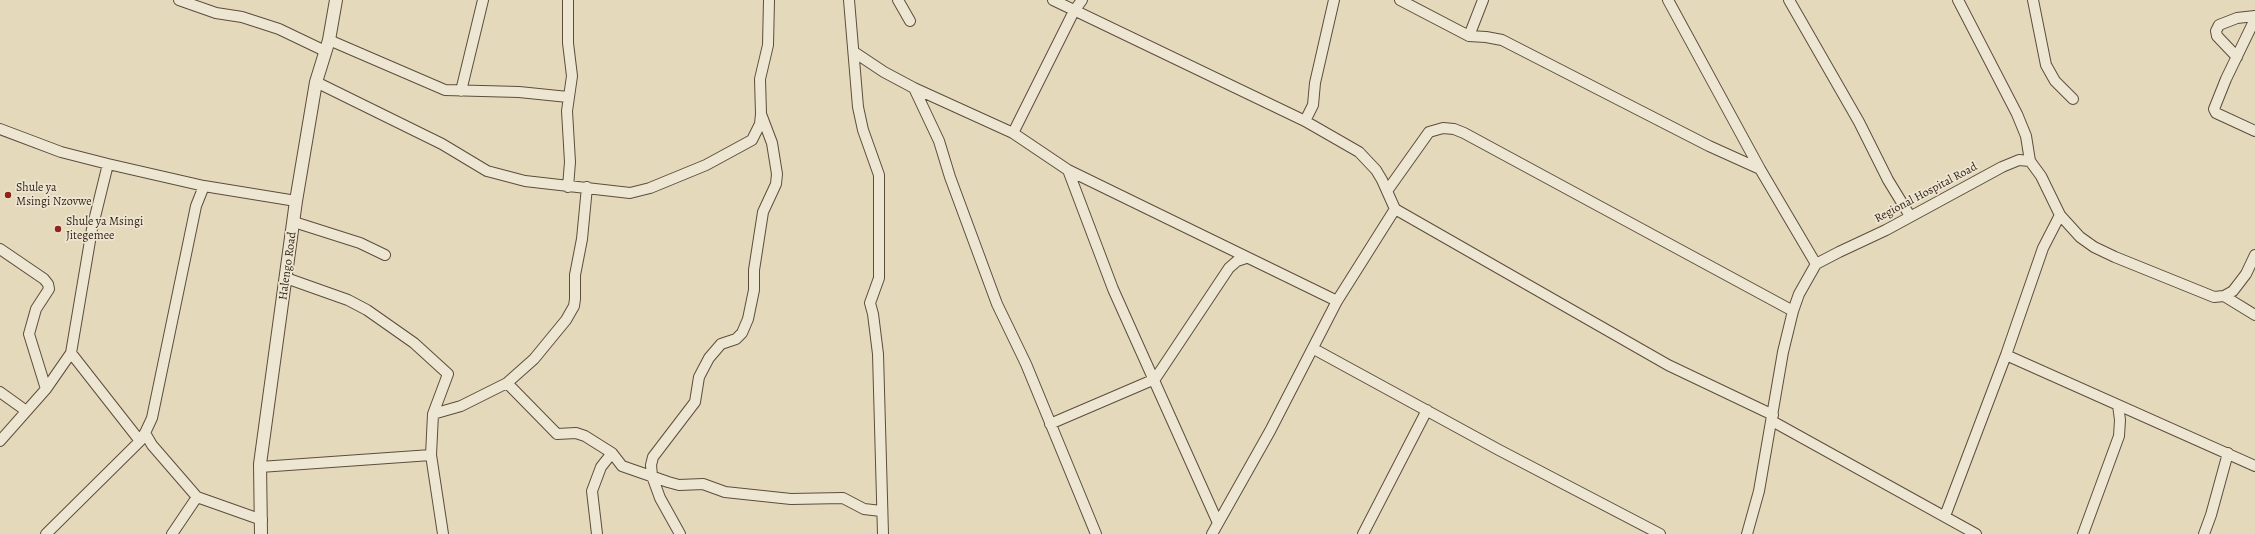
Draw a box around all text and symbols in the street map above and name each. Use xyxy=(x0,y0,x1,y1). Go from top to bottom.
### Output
street label: Regional Hospital Road xyxy=(1872,160,1980,226)
place label: Shule ya Msingi Nzovwe xyxy=(16,181,92,209)
marker: Shule ya Msingi Nzovwe xyxy=(3,190,13,200)
place label: Shule ya Msingi Jitegemee xyxy=(66,215,143,243)
marker: Shule ya Msingi Jitegemee xyxy=(53,224,63,234)
street label: Halengo Road xyxy=(276,231,300,301)

